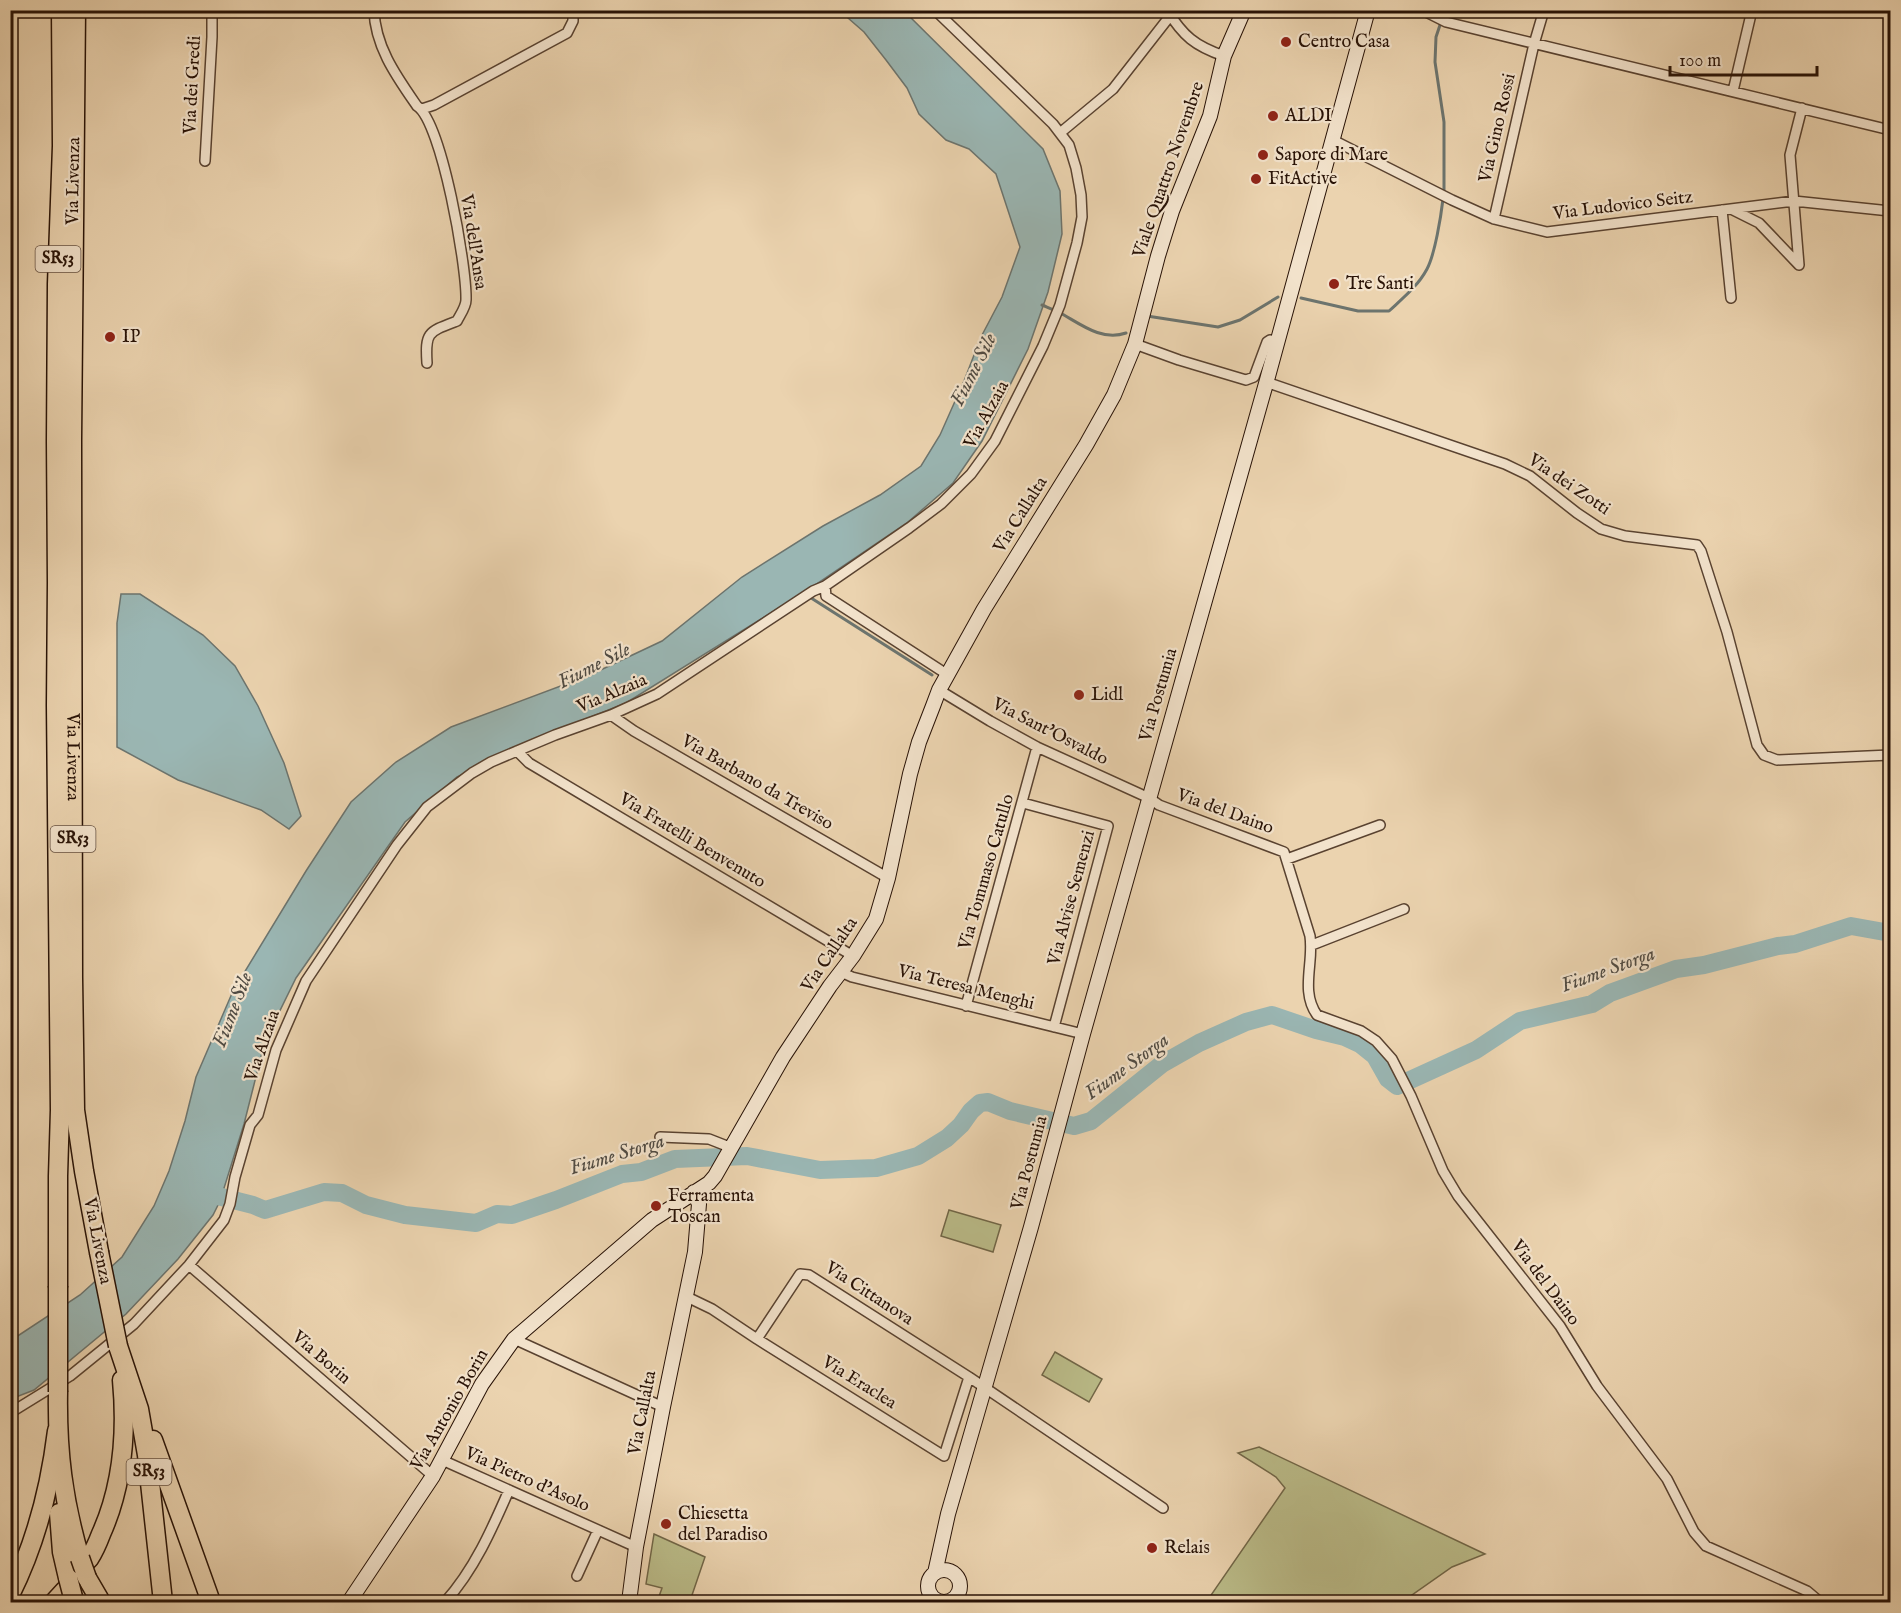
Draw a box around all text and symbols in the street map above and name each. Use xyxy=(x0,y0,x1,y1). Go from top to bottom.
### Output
place label: Centro Casa xyxy=(1298,31,1390,54)
street label: Via dei Gredi xyxy=(179,35,207,136)
marker: Centro Casa xyxy=(1279,35,1293,49)
scale bar xyxy=(1670,39,1817,77)
text: 100 m xyxy=(1679,50,1721,73)
street label: Via Gino Rossi xyxy=(1474,71,1522,186)
street label: Viale Quattro Novembre xyxy=(1128,79,1210,262)
place label: ALDI xyxy=(1284,105,1332,128)
marker: ALDI xyxy=(1266,109,1280,123)
street label: Via Livenza xyxy=(62,137,86,226)
place label: Sapore di Mare xyxy=(1275,144,1388,167)
marker: Sapore di Mare xyxy=(1256,148,1270,162)
place label: FitActive xyxy=(1268,168,1337,191)
marker: FitActive xyxy=(1249,172,1263,186)
street label: Via Ludovico Seitz xyxy=(1551,186,1694,226)
street label: Via dell'Ansa xyxy=(454,192,492,291)
road number: SR53 xyxy=(36,246,80,272)
place label: Tre Santi xyxy=(1346,273,1414,296)
marker: Tre Santi xyxy=(1327,277,1341,291)
place label: IP xyxy=(122,326,140,349)
water label: Fiume Sile xyxy=(945,329,1003,411)
marker: IP xyxy=(103,330,117,344)
street label: Via Alzaia xyxy=(958,377,1015,454)
street label: Via dei Zotti xyxy=(1523,449,1615,521)
street label: Via Callalta xyxy=(988,472,1054,558)
water label: Fiume Sile xyxy=(553,637,635,695)
street label: Via Postumia xyxy=(1134,645,1183,745)
street label: Via Alzaia xyxy=(572,669,651,719)
place label: Lidl xyxy=(1091,684,1123,707)
marker: Lidl xyxy=(1072,688,1086,702)
street label: Via Sant'Osvaldo xyxy=(987,692,1112,771)
street label: Via Livenza xyxy=(61,712,84,801)
street label: Via Barbano da Treviso xyxy=(676,730,837,836)
street label: Via del Daino xyxy=(1173,784,1277,840)
street label: Via Fratelli Benvenuto xyxy=(614,788,770,894)
street label: Via Tommaso Catullo xyxy=(954,791,1020,953)
road number: SR53 xyxy=(50,826,96,852)
street label: Via Alvise Semenzi xyxy=(1043,828,1101,969)
street label: Via Callalta xyxy=(796,913,864,998)
water label: Fiume Storga xyxy=(1558,941,1659,999)
street label: Via Teresa Menghi xyxy=(894,960,1037,1016)
water label: Fiume Sile xyxy=(207,969,259,1051)
street label: Via Alzaia xyxy=(240,1007,286,1086)
water label: Fiume Storga xyxy=(1080,1028,1175,1107)
street label: Via Postumia xyxy=(1006,1113,1054,1213)
water label: Fiume Storga xyxy=(566,1129,668,1182)
place label: Ferramenta Toscan xyxy=(668,1185,754,1229)
street label: Via Livenza xyxy=(77,1195,117,1286)
marker: Ferramenta Toscan xyxy=(649,1199,663,1213)
street label: Via del Daino xyxy=(1505,1235,1585,1331)
street label: Via Cittanova xyxy=(820,1256,918,1331)
street label: Via Borin xyxy=(286,1325,356,1390)
street label: Via Antonio Borin xyxy=(405,1345,494,1476)
street label: Via Eraclea xyxy=(817,1351,901,1415)
street label: Via Callalta xyxy=(623,1369,662,1458)
street label: Via Pietro d'Asolo xyxy=(460,1442,593,1518)
road number: SR53 xyxy=(126,1459,172,1485)
place label: Chiesetta del Paradiso xyxy=(678,1503,768,1547)
marker: Chiesetta del Paradiso xyxy=(659,1517,673,1531)
place label: Relais xyxy=(1164,1537,1210,1560)
marker: Relais xyxy=(1145,1541,1159,1555)

